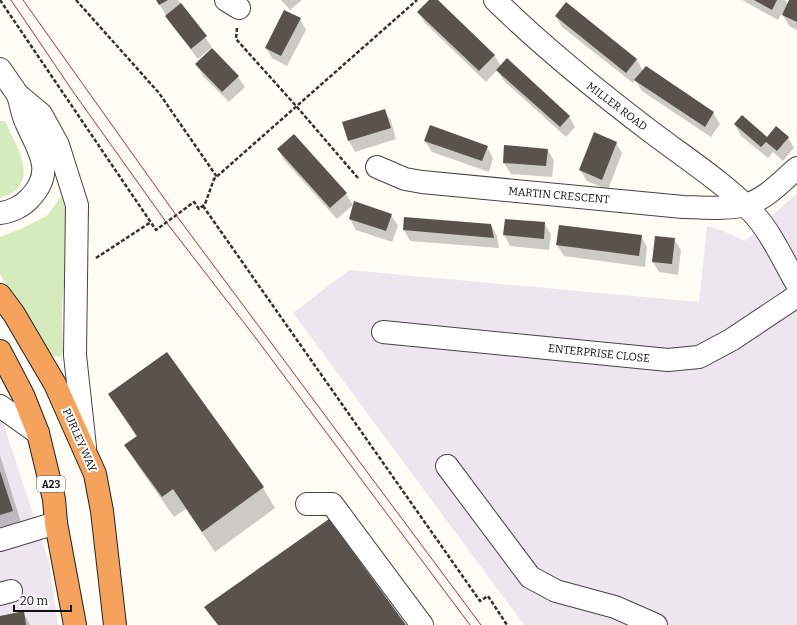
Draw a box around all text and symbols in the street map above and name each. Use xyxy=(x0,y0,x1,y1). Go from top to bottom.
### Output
street label: MILLER ROAD xyxy=(584,79,650,133)
street label: MARTIN CRESCENT xyxy=(508,185,611,206)
street label: ENTERPRISE CLOSE xyxy=(547,342,651,365)
street label: PURLEY WAY xyxy=(60,407,100,475)
road number: A23 xyxy=(37,476,65,492)
scale bar xyxy=(14,587,71,613)
text: 20 m xyxy=(20,594,49,608)

